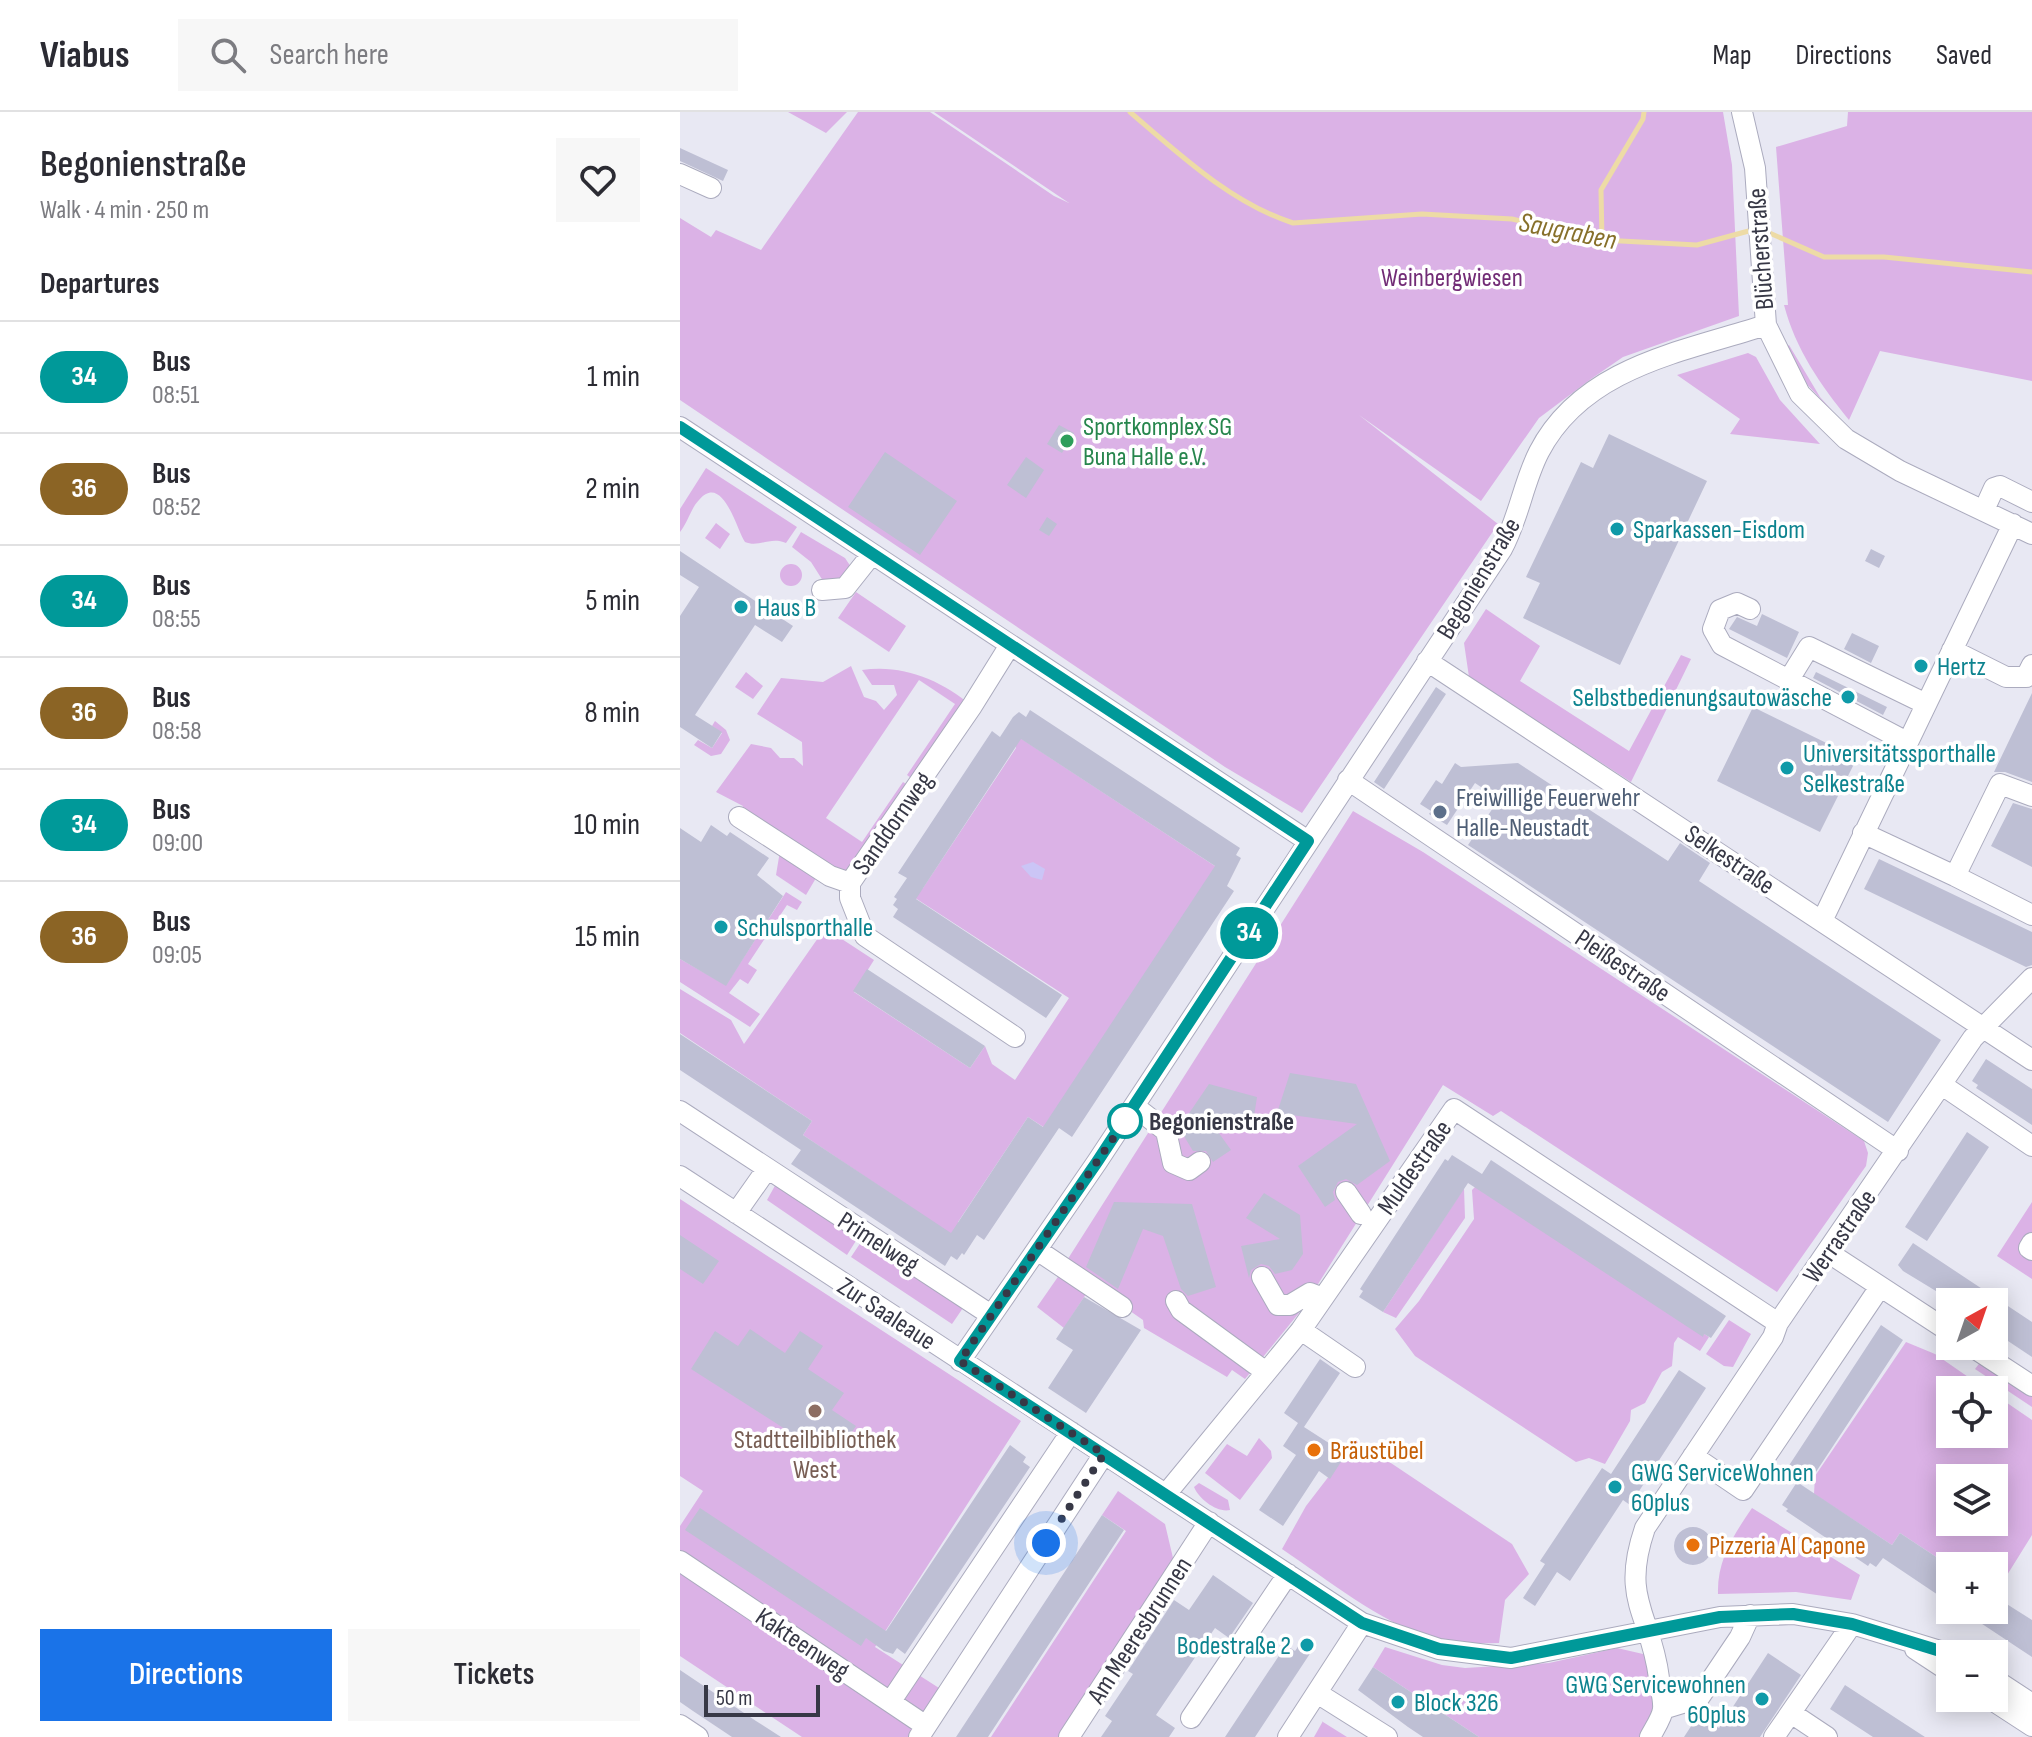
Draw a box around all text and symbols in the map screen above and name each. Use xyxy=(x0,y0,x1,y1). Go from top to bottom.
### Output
search box xyxy=(178,19,738,91)
text: Viabus xyxy=(40,33,130,78)
icon: search xyxy=(206,33,250,77)
text: Search here xyxy=(270,37,389,73)
text: Map xyxy=(1713,39,1752,72)
text: Directions xyxy=(1796,39,1892,72)
text: Saved xyxy=(1936,39,1992,72)
button: heart xyxy=(556,138,640,222)
text: Begonienstraße xyxy=(40,142,247,187)
street label: Blücherstraße xyxy=(1742,187,1781,311)
text: Walk · 4 min · 250 m xyxy=(40,195,209,226)
water label: Saugraben xyxy=(1516,206,1620,257)
park label: Weinbergwiesen xyxy=(1381,263,1523,294)
text: Departures xyxy=(40,266,160,302)
text: Bus xyxy=(152,344,191,380)
text: 1 min xyxy=(587,359,640,395)
text: 34 xyxy=(71,360,97,393)
text: 08:51 xyxy=(152,380,199,411)
place label: Sportkomplex SG Buna Halle e.V. xyxy=(1083,412,1232,473)
marker: Sportkomplex SG Buna Halle e.V. xyxy=(1058,432,1076,450)
text: Bus xyxy=(152,456,191,492)
text: 2 min xyxy=(585,471,640,507)
text: 36 xyxy=(71,472,97,505)
text: 08:52 xyxy=(152,492,201,523)
street label: Begonienstraße xyxy=(1431,512,1528,645)
place label: Sparkassen-Eisdom xyxy=(1633,515,1805,546)
marker: Sparkassen-Eisdom xyxy=(1608,520,1626,538)
text: Bus xyxy=(152,568,191,604)
text: 5 min xyxy=(586,583,640,619)
text: 34 xyxy=(71,584,97,617)
place label: Haus B xyxy=(757,593,816,624)
marker: Haus B xyxy=(732,598,750,616)
text: 08:55 xyxy=(152,604,201,635)
place label: Hertz xyxy=(1937,652,1986,683)
marker: Hertz xyxy=(1912,657,1930,675)
text: Bus xyxy=(152,680,191,716)
place label: Selbstbedienungsautowäsche xyxy=(1573,683,1832,714)
marker: Selbstbedienungsautowäsche xyxy=(1839,688,1857,706)
text: 8 min xyxy=(584,695,640,731)
text: 36 xyxy=(71,696,97,729)
text: 08:58 xyxy=(152,716,202,747)
place label: Universitätssporthalle Selkestraße xyxy=(1803,739,1996,800)
marker: Universitätssporthalle Selkestraße xyxy=(1778,759,1796,777)
street label: Sanddornweg xyxy=(847,766,940,881)
place label: Freiwillige Feuerwehr Halle-Neustadt xyxy=(1456,783,1641,844)
text: Bus xyxy=(152,792,191,828)
marker: Freiwillige Feuerwehr Halle-Neustadt xyxy=(1431,803,1449,821)
text: 10 min xyxy=(574,807,640,843)
text: 34 xyxy=(71,808,97,841)
street label: Selkestraße xyxy=(1678,819,1780,902)
text: 09:00 xyxy=(152,828,203,859)
text: Bus xyxy=(152,904,191,940)
line badge: 34 xyxy=(1213,907,1285,959)
place label: Schulsporthalle xyxy=(737,913,873,944)
text: 34 xyxy=(1236,916,1262,949)
marker: Schulsporthalle xyxy=(712,918,730,936)
text: 15 min xyxy=(575,919,640,955)
text: 36 xyxy=(71,920,97,953)
street label: Pleißestraße xyxy=(1569,923,1676,1009)
text: 09:05 xyxy=(152,940,202,971)
marker: Begonienstraße xyxy=(1108,1104,1142,1138)
place label: Begonienstraße xyxy=(1149,1107,1294,1138)
street label: Muldestraße xyxy=(1372,1115,1459,1221)
street label: Werrastraße xyxy=(1797,1184,1884,1290)
street label: Primelweg xyxy=(832,1206,925,1281)
street label: Zur Saaleaue xyxy=(831,1271,941,1357)
north arrow xyxy=(1936,1288,2008,1360)
map controls xyxy=(1936,1288,2008,1712)
button: locate xyxy=(1936,1376,2008,1448)
marker: Stadtteilbibliothek West xyxy=(806,1402,824,1420)
place label: Stadtteilbibliothek West xyxy=(734,1425,896,1486)
place label: Bräustübel xyxy=(1330,1436,1424,1467)
marker: Bräustübel xyxy=(1305,1441,1323,1459)
place label: GWG ServiceWohnen 60plus xyxy=(1631,1458,1814,1519)
button: layers xyxy=(1936,1464,2008,1536)
marker: GWG ServiceWohnen 60plus xyxy=(1606,1478,1624,1496)
your location xyxy=(1026,1523,1066,1563)
place label: Pizzeria Al Capone xyxy=(1709,1531,1866,1562)
marker: Pizzeria Al Capone xyxy=(1684,1536,1702,1554)
street label: Am Meeresbrunnen xyxy=(1081,1552,1199,1711)
button: + xyxy=(1936,1552,2008,1624)
street label: Kakteenweg xyxy=(749,1602,855,1687)
button: Directions xyxy=(40,1629,332,1721)
button: Tickets xyxy=(348,1629,640,1721)
place label: Bodestraße 2 xyxy=(1177,1631,1291,1662)
marker: Bodestraße 2 xyxy=(1298,1636,1316,1654)
button: − xyxy=(1936,1640,2008,1712)
place label: GWG Servicewohnen 60plus xyxy=(1565,1670,1746,1731)
scale bar xyxy=(704,1681,820,1717)
text: 50 m xyxy=(716,1685,752,1712)
place label: Block 326 xyxy=(1414,1688,1499,1719)
marker: GWG Servicewohnen 60plus xyxy=(1753,1690,1771,1708)
marker: Block 326 xyxy=(1389,1693,1407,1711)

